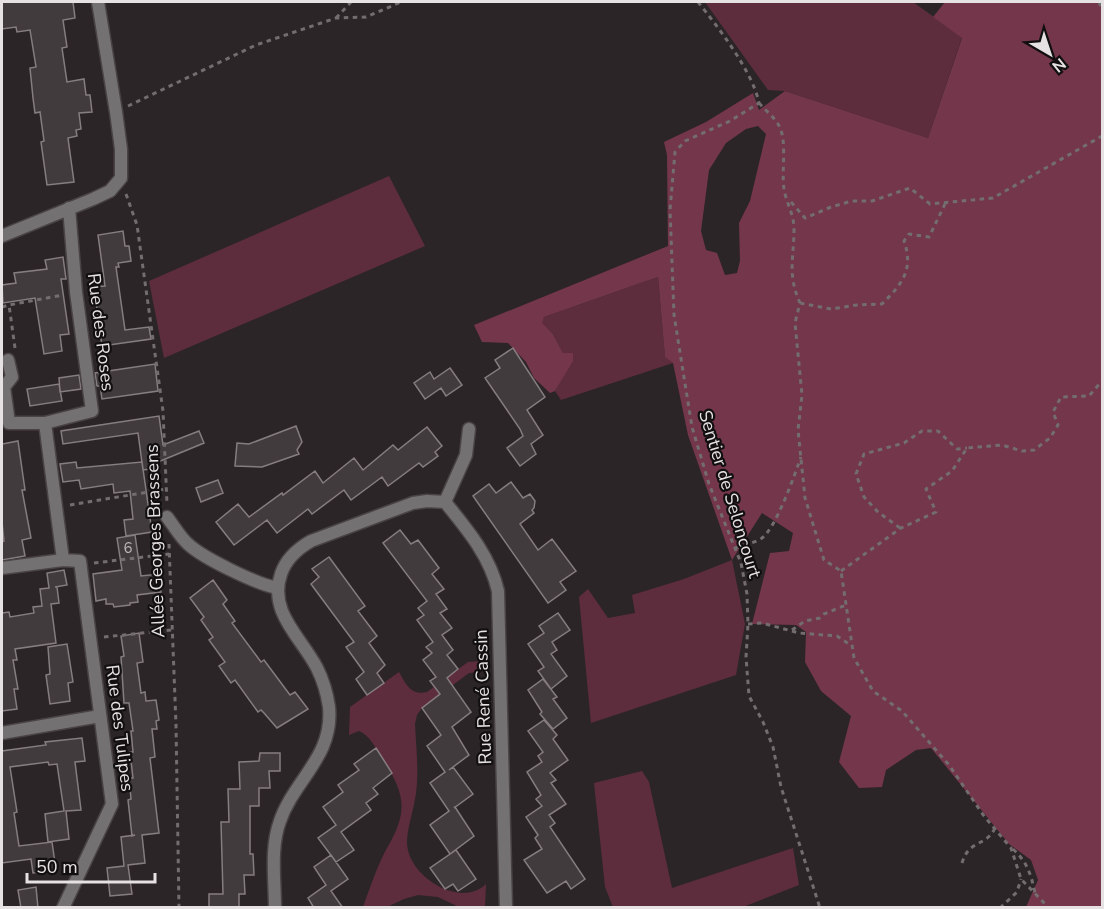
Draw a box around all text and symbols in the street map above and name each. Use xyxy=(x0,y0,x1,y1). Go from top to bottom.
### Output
north arrow xyxy=(1020,24,1080,84)
text: N xyxy=(1047,53,1070,77)
street label: Rue des Roses xyxy=(82,272,120,392)
street label: Sentier de Seloncourt xyxy=(693,407,767,582)
street label: Allée Georges Brassens xyxy=(140,444,170,638)
house number: 6 xyxy=(123,538,133,558)
street label: Rue René Cassin xyxy=(469,629,497,765)
street label: Rue des Tulipes xyxy=(100,663,140,793)
scale bar xyxy=(27,846,154,884)
text: 50 m xyxy=(36,855,78,879)

